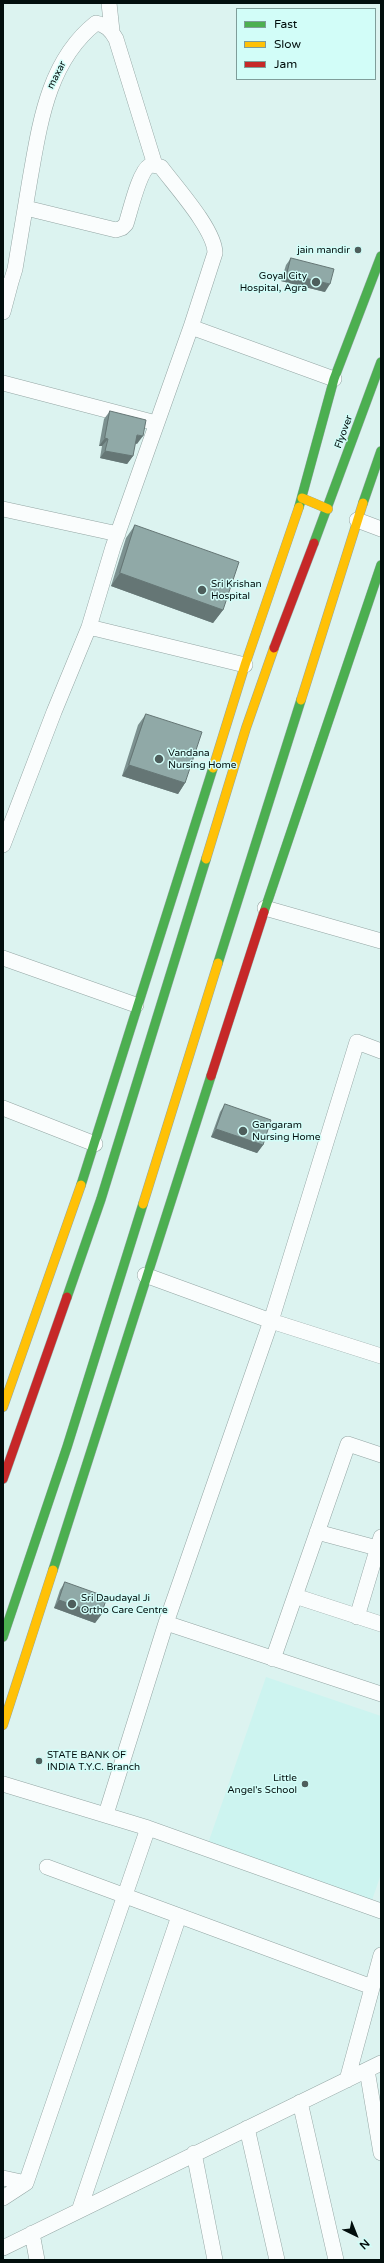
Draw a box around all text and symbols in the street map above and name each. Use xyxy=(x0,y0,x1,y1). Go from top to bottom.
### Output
legend xyxy=(236,8,376,80)
text: Fast xyxy=(274,17,297,31)
text: Slow xyxy=(274,37,301,51)
text: Jam xyxy=(274,57,297,71)
street label: maxar xyxy=(45,59,69,91)
place label: jain mandir xyxy=(297,244,350,256)
marker: jain mandir xyxy=(353,245,363,255)
place label: Goyal City Hospital, Agra xyxy=(240,270,307,294)
marker: Goyal City Hospital, Agra xyxy=(310,276,322,288)
street label: Flyover xyxy=(332,414,356,450)
place label: Sri Krishan Hospital xyxy=(211,578,262,602)
marker: Sri Krishan Hospital xyxy=(196,584,208,596)
place label: Vandana Nursing Home xyxy=(168,747,236,770)
marker: Vandana Nursing Home xyxy=(153,753,165,765)
place label: Gangaram Nursing Home xyxy=(252,1119,320,1142)
marker: Gangaram Nursing Home xyxy=(237,1125,249,1137)
place label: Sri Daudayal Ji Ortho Care Centre xyxy=(81,1592,168,1616)
marker: Sri Daudayal Ji Ortho Care Centre xyxy=(66,1598,78,1610)
place label: STATE BANK OF INDIA T.Y.C. Branch xyxy=(47,1749,140,1772)
marker: STATE BANK OF INDIA T.Y.C. Branch xyxy=(34,1756,44,1766)
place label: Little Angel's School xyxy=(227,1772,297,1796)
marker: Little Angel's School xyxy=(300,1779,310,1789)
north arrow xyxy=(336,2215,376,2255)
text: N xyxy=(357,2236,372,2252)

